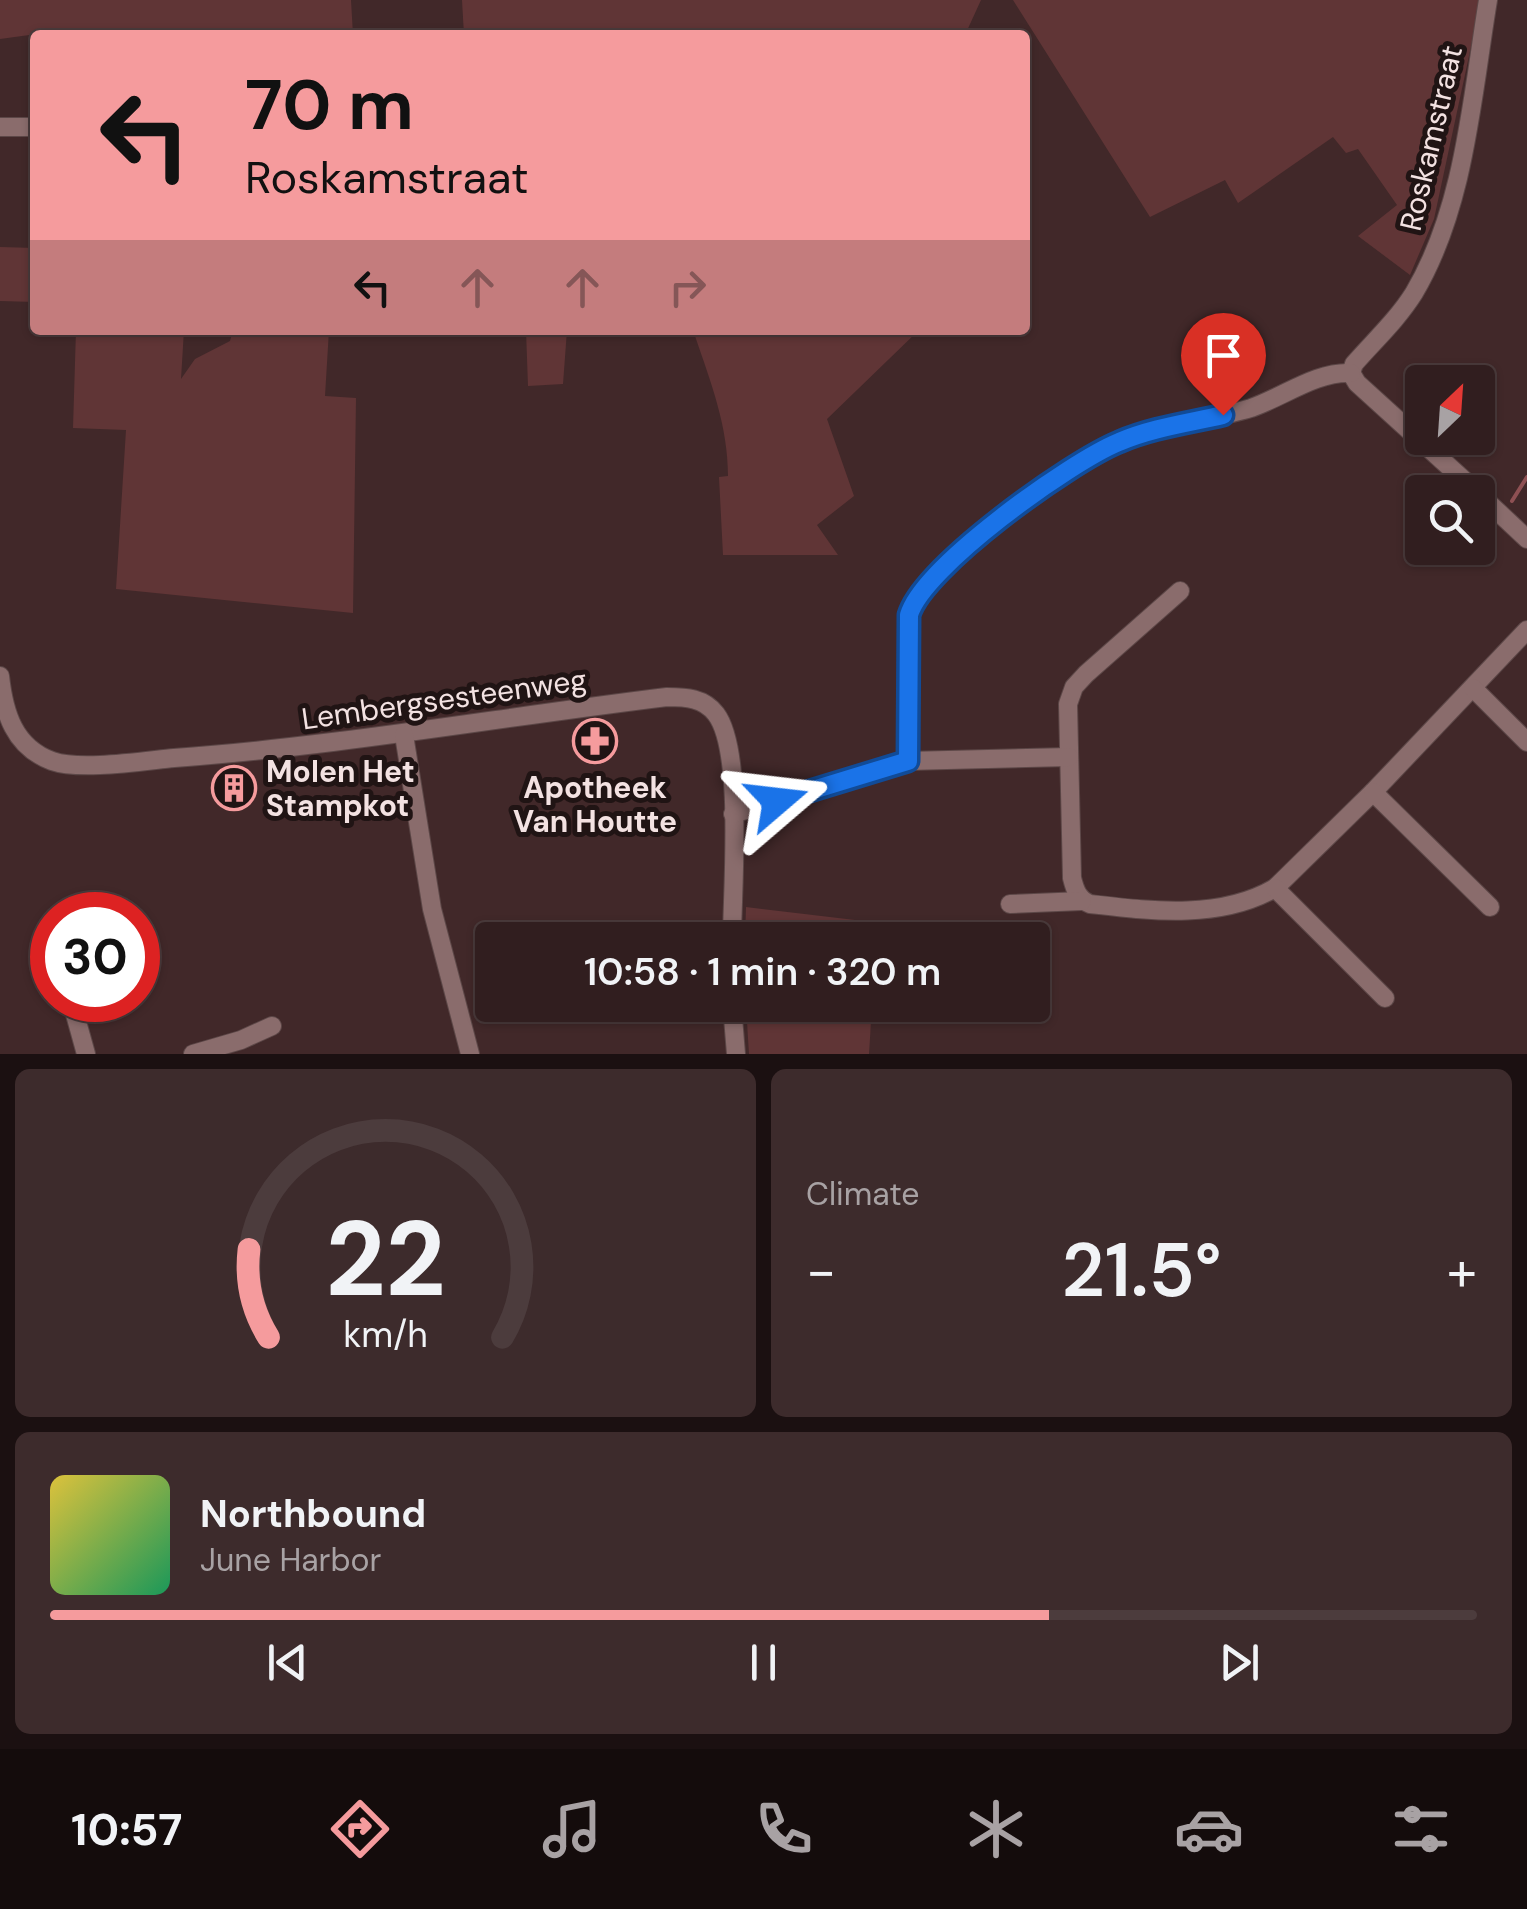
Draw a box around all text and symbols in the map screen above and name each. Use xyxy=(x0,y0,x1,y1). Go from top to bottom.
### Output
street label: Roskamstraat xyxy=(1391,42,1471,234)
text: 70 m xyxy=(245,60,414,151)
icon: left xyxy=(80,70,210,200)
text: Roskamstraat xyxy=(245,148,529,207)
icon: left xyxy=(345,260,400,315)
icon: ahead xyxy=(450,260,505,315)
icon: ahead xyxy=(555,260,610,315)
icon: right xyxy=(660,260,715,315)
pin xyxy=(1181,313,1266,416)
icon: arrive xyxy=(1196,328,1251,383)
north arrow xyxy=(1405,365,1495,455)
map controls xyxy=(1405,365,1495,565)
button: search xyxy=(1405,475,1495,565)
street label: Lembergsesteenweg xyxy=(299,660,589,738)
pharmacy icon: Apotheek Van Houtte xyxy=(572,718,618,764)
position arrow xyxy=(725,749,829,853)
place label: Molen Het Stampkot xyxy=(266,752,415,825)
building icon: Molen Het Stampkot xyxy=(211,765,257,811)
place label: Apotheek Van Houtte xyxy=(513,768,677,841)
speed limit sign: 30 xyxy=(30,892,160,1022)
text: 10:58 · 1 min · 320 m xyxy=(584,947,941,997)
text: Climate xyxy=(806,1173,920,1215)
text: 22 xyxy=(325,1192,446,1327)
text: 21.5° xyxy=(1061,1222,1222,1319)
text: − xyxy=(806,1235,836,1307)
text: + xyxy=(1447,1235,1477,1307)
text: km/h xyxy=(343,1312,428,1358)
text: Northbound xyxy=(200,1489,426,1539)
text: June Harbor xyxy=(200,1539,381,1581)
icon: previous xyxy=(260,1635,315,1690)
icon: pause xyxy=(736,1635,791,1690)
icon: next xyxy=(1212,1635,1267,1690)
icon: directions xyxy=(325,1794,395,1864)
icon: music xyxy=(537,1794,607,1864)
icon: phone xyxy=(749,1794,819,1864)
icon: climate xyxy=(961,1794,1031,1864)
icon: car xyxy=(1174,1794,1244,1864)
icon: filters xyxy=(1386,1794,1456,1864)
text: 10:57 xyxy=(71,1800,182,1859)

